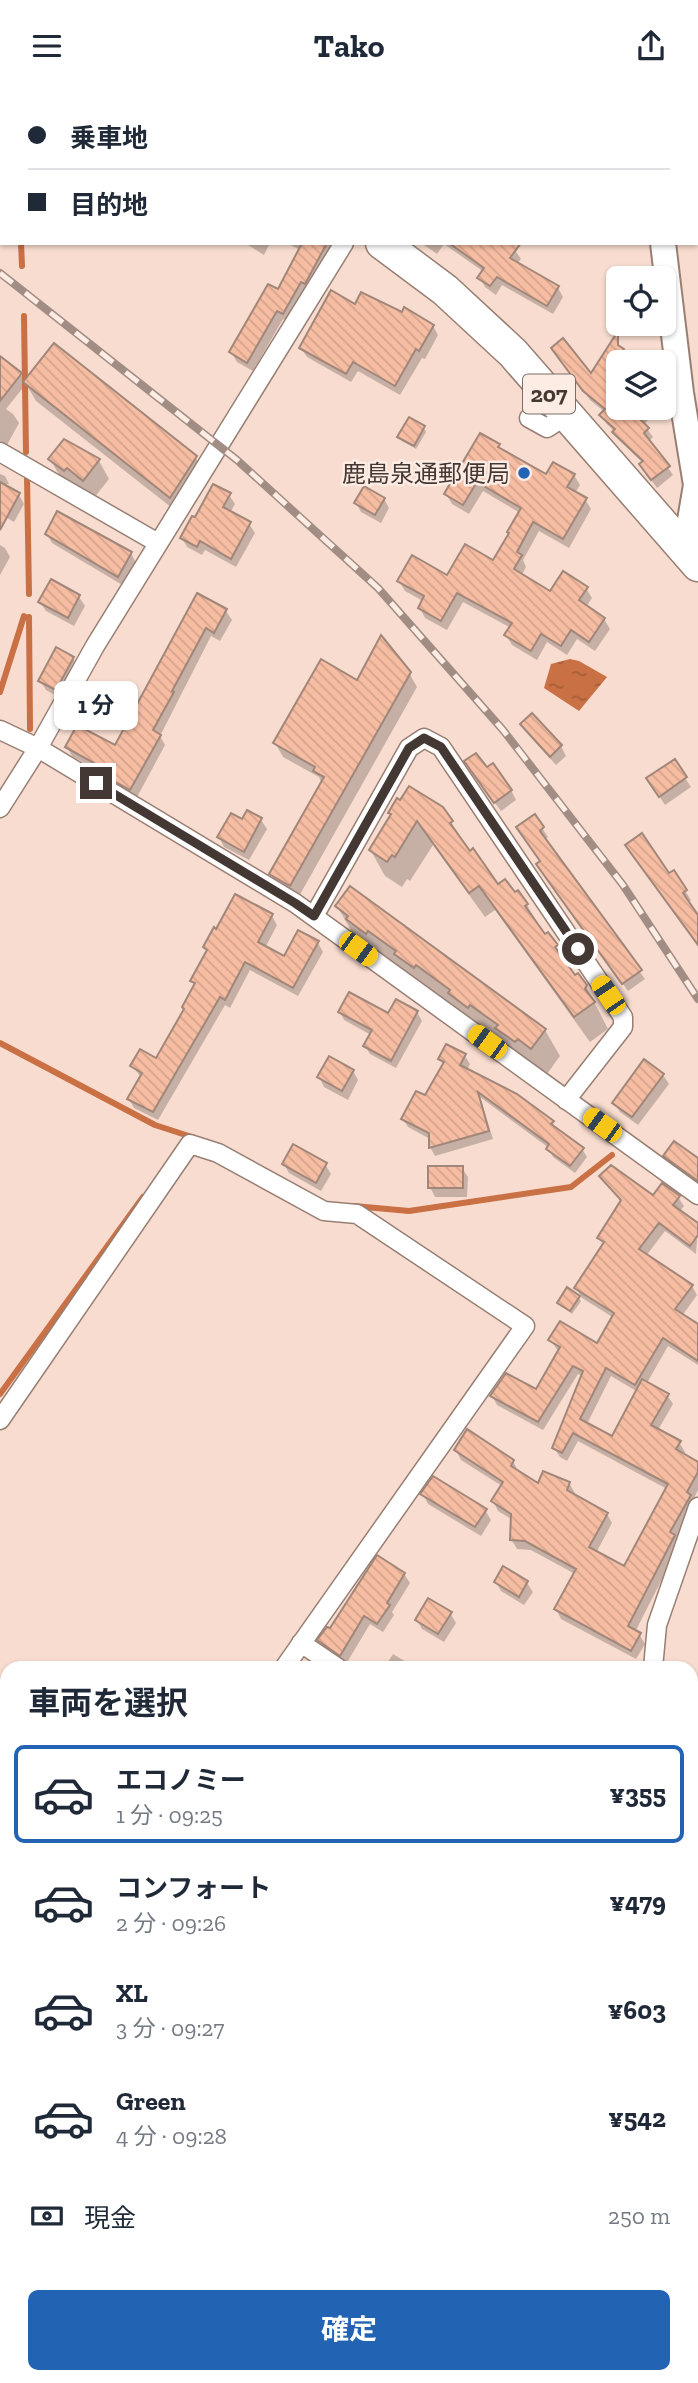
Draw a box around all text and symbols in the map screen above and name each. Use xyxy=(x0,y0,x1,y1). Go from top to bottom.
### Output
icon: menu xyxy=(28,27,66,65)
text: Tako xyxy=(314,27,384,65)
icon: share xyxy=(632,27,670,65)
text: 乗車地 xyxy=(70,122,148,154)
text: 目的地 xyxy=(70,189,148,221)
map controls xyxy=(606,266,676,420)
button: locate xyxy=(606,266,676,336)
button: layers xyxy=(606,350,676,420)
road number: 207 xyxy=(523,375,575,413)
place label: 鹿島泉通郵便局 xyxy=(342,459,510,488)
marker: 鹿島泉通郵便局 xyxy=(516,465,532,481)
callout: 1 分 xyxy=(54,681,138,731)
text: 1 分 xyxy=(78,691,114,719)
route end xyxy=(80,767,112,799)
car xyxy=(335,928,382,970)
route start xyxy=(562,933,594,965)
car xyxy=(588,972,629,1018)
car xyxy=(464,1021,511,1063)
car xyxy=(579,1104,626,1146)
text: 車両を選択 xyxy=(28,1684,188,1722)
icon: car xyxy=(32,1763,95,1826)
text: エコノミー xyxy=(116,1764,246,1796)
text: ¥355 xyxy=(610,1778,666,1810)
text: 1 分 · 09:25 xyxy=(116,1801,223,1829)
icon: car xyxy=(32,1871,95,1934)
text: コンフォート xyxy=(116,1872,271,1904)
text: ¥479 xyxy=(609,1886,666,1918)
text: 2 分 · 09:26 xyxy=(116,1909,226,1937)
text: XL xyxy=(116,1977,148,2009)
icon: car xyxy=(32,1979,95,2042)
text: ¥603 xyxy=(608,1994,666,2026)
text: 3 分 · 09:27 xyxy=(116,2014,224,2042)
text: Green xyxy=(116,2085,186,2117)
icon: car xyxy=(32,2087,95,2150)
text: ¥542 xyxy=(608,2102,666,2134)
text: 4 分 · 09:28 xyxy=(116,2122,227,2150)
icon: cash xyxy=(28,2197,66,2235)
text: 現金 xyxy=(84,2202,136,2234)
text: 250 m xyxy=(608,2202,670,2230)
button: 確定 xyxy=(28,2290,670,2370)

